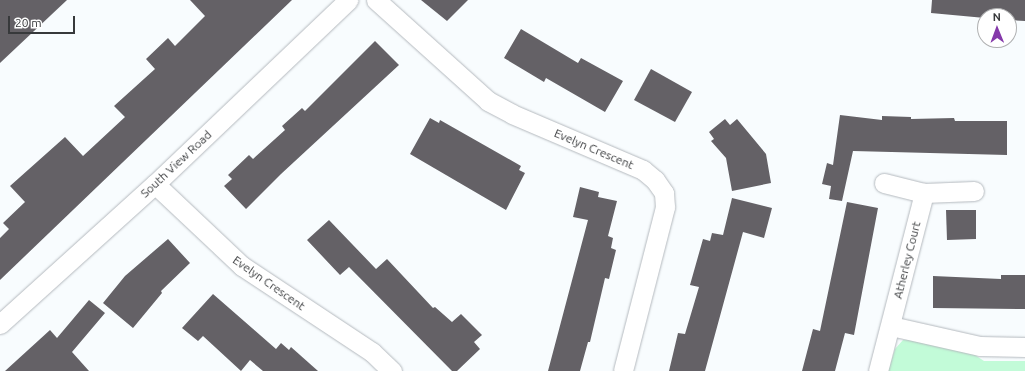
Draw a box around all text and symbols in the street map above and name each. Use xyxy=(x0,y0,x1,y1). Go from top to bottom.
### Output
scale bar xyxy=(10,8,77,34)
north arrow xyxy=(977,8,1017,48)
text: N xyxy=(993,11,1001,23)
text: 20 m xyxy=(15,16,42,29)
street label: Evelyn Crescent xyxy=(552,126,636,172)
street label: South View Road xyxy=(138,127,214,201)
street label: Atherley Court xyxy=(890,220,924,300)
street label: Evelyn Crescent xyxy=(230,253,308,313)

